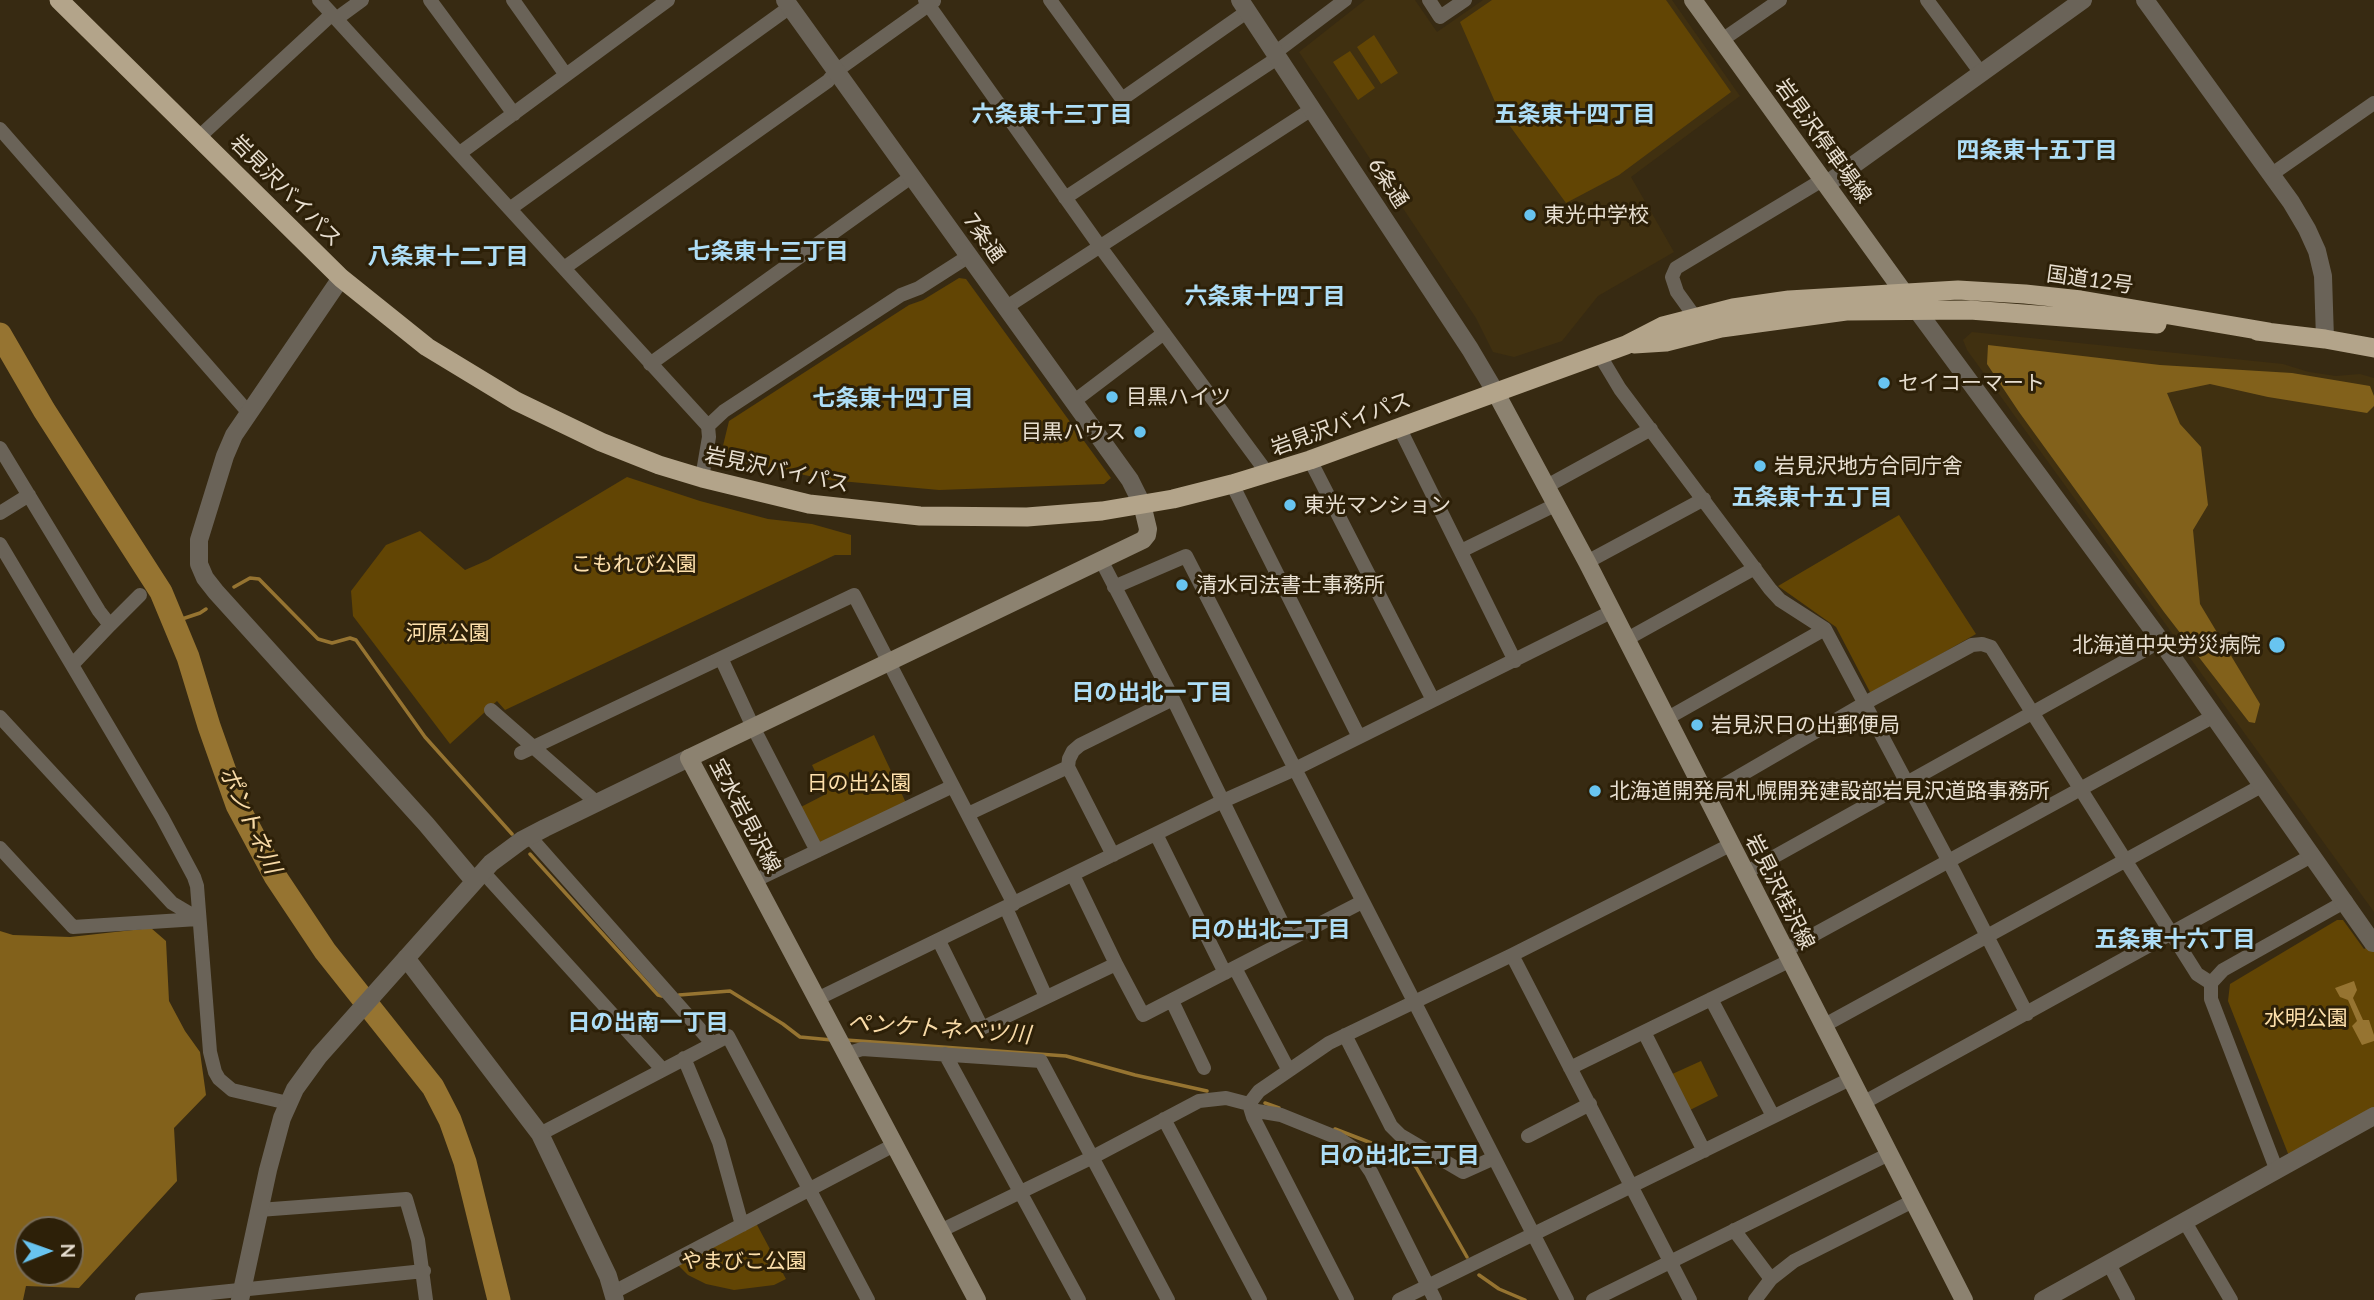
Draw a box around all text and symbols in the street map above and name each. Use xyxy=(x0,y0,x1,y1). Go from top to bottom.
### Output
street label: 岩見沢停車場線 xyxy=(1770,74,1876,208)
district label: 六条東十三丁目 xyxy=(972,101,1132,129)
district label: 五条東十四丁目 xyxy=(1495,101,1655,129)
street label: 岩見沢バイパス xyxy=(225,130,347,252)
district label: 四条東十五丁目 xyxy=(1957,137,2117,165)
street label: 6条通 xyxy=(1363,153,1413,213)
place label: 東光中学校 xyxy=(1544,202,1649,228)
marker: 東光中学校 xyxy=(1522,207,1538,223)
street label: 7条通 xyxy=(958,209,1010,267)
district label: 七条東十三丁目 xyxy=(688,238,848,266)
district label: 八条東十二丁目 xyxy=(368,243,528,271)
street label: 国道12号 xyxy=(2045,261,2135,299)
district label: 六条東十四丁目 xyxy=(1185,283,1345,311)
place label: セイコーマート xyxy=(1898,370,2045,396)
marker: セイコーマート xyxy=(1876,375,1892,391)
place label: 目黒ハイツ xyxy=(1126,384,1231,410)
district label: 七条東十四丁目 xyxy=(813,385,973,413)
street label: 岩見沢バイパス xyxy=(1268,387,1414,461)
marker: 目黒ハイツ xyxy=(1104,389,1120,405)
place label: 目黒ハウス xyxy=(1021,419,1126,445)
marker: 目黒ハウス xyxy=(1132,424,1148,440)
street label: 岩見沢バイパス xyxy=(702,442,852,498)
place label: 岩見沢地方合同庁舎 xyxy=(1774,453,1963,479)
marker: 岩見沢地方合同庁舎 xyxy=(1752,458,1768,474)
district label: 五条東十五丁目 xyxy=(1732,484,1892,512)
place label: 東光マンション xyxy=(1304,492,1451,518)
marker: 東光マンション xyxy=(1282,497,1298,513)
park label: こもれび公園 xyxy=(571,551,697,577)
place label: 清水司法書士事務所 xyxy=(1196,572,1385,598)
marker: 清水司法書士事務所 xyxy=(1174,577,1190,593)
park label: 河原公園 xyxy=(406,620,490,646)
place label: 北海道中央労災病院 xyxy=(2072,632,2261,658)
marker: 北海道中央労災病院 xyxy=(2267,635,2287,655)
district label: 日の出北一丁目 xyxy=(1072,679,1232,707)
place label: 岩見沢日の出郵便局 xyxy=(1711,712,1900,738)
marker: 岩見沢日の出郵便局 xyxy=(1689,717,1705,733)
street label: 宝水岩見沢線 xyxy=(704,754,786,878)
water label: ポントネ川 xyxy=(213,762,287,878)
park label: 日の出公園 xyxy=(807,770,911,796)
place label: 北海道開発局札幌開発建設部岩見沢道路事務所 xyxy=(1609,778,2050,804)
marker: 北海道開発局札幌開発建設部岩見沢道路事務所 xyxy=(1587,783,1603,799)
street label: 岩見沢桂沢線 xyxy=(1740,830,1820,954)
district label: 日の出北二丁目 xyxy=(1190,916,1350,944)
district label: 五条東十六丁目 xyxy=(2095,926,2255,954)
park label: 水明公園 xyxy=(2264,1005,2348,1031)
district label: 日の出南一丁目 xyxy=(568,1009,728,1037)
water label: ペンケトネベツ川 xyxy=(846,1009,1032,1049)
district label: 日の出北三丁目 xyxy=(1319,1142,1479,1170)
north arrow xyxy=(14,1216,84,1286)
text: N xyxy=(57,1243,80,1258)
park label: やまびこ公園 xyxy=(681,1248,807,1274)

